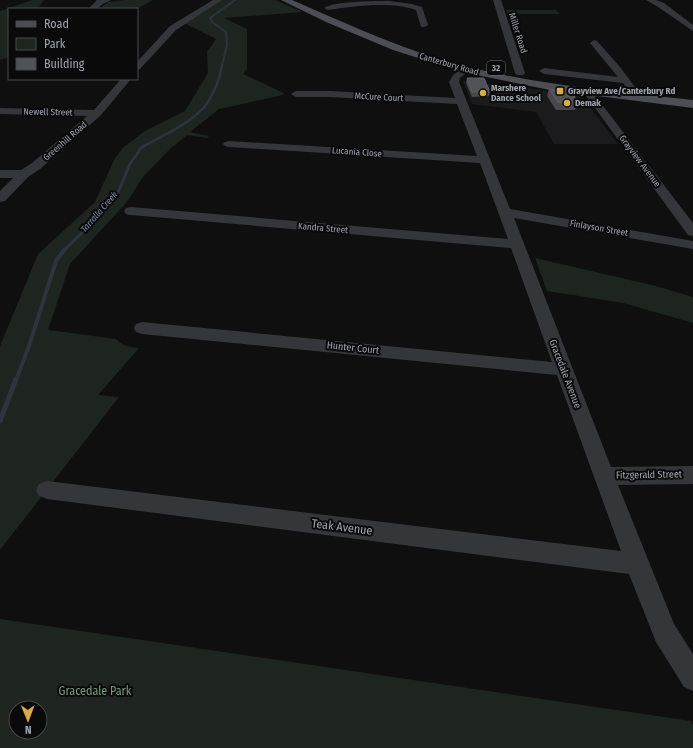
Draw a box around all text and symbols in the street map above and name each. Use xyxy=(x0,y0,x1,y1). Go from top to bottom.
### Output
legend xyxy=(8,8,138,80)
street label: Miller Road xyxy=(507,12,529,55)
text: Road xyxy=(44,17,69,31)
text: Park xyxy=(44,37,66,51)
street label: Canterbury Road xyxy=(418,51,480,77)
text: Building xyxy=(44,57,85,71)
road number: 32 xyxy=(487,61,505,75)
place label: Marshere Dance School xyxy=(491,83,542,103)
marker: Grayview Ave/Canterbury Rd xyxy=(555,86,565,96)
place label: Grayview Ave/Canterbury Rd xyxy=(568,86,675,96)
marker: Marshere Dance School xyxy=(478,88,488,98)
street label: McCure Court xyxy=(354,91,404,103)
marker: Demak xyxy=(562,98,572,108)
place label: Demak xyxy=(575,98,601,108)
street label: Newell Street xyxy=(23,107,73,117)
street label: Greenhill Road xyxy=(41,119,89,163)
street label: Grayview Avenue xyxy=(617,133,663,189)
street label: Lucania Close xyxy=(332,145,383,159)
water label: Tarralla Creek xyxy=(79,189,120,234)
street label: Finlayson Street xyxy=(569,218,629,238)
street label: Kandra Street xyxy=(298,221,348,235)
street label: Gracedale Avenue xyxy=(546,338,584,410)
street label: Hunter Court xyxy=(326,339,381,357)
street label: Fitzgerald Street xyxy=(616,468,683,482)
street label: Teak Avenue xyxy=(311,516,373,538)
park label: Gracedale Park xyxy=(59,684,132,698)
north arrow xyxy=(8,700,48,740)
text: N xyxy=(25,723,32,736)

